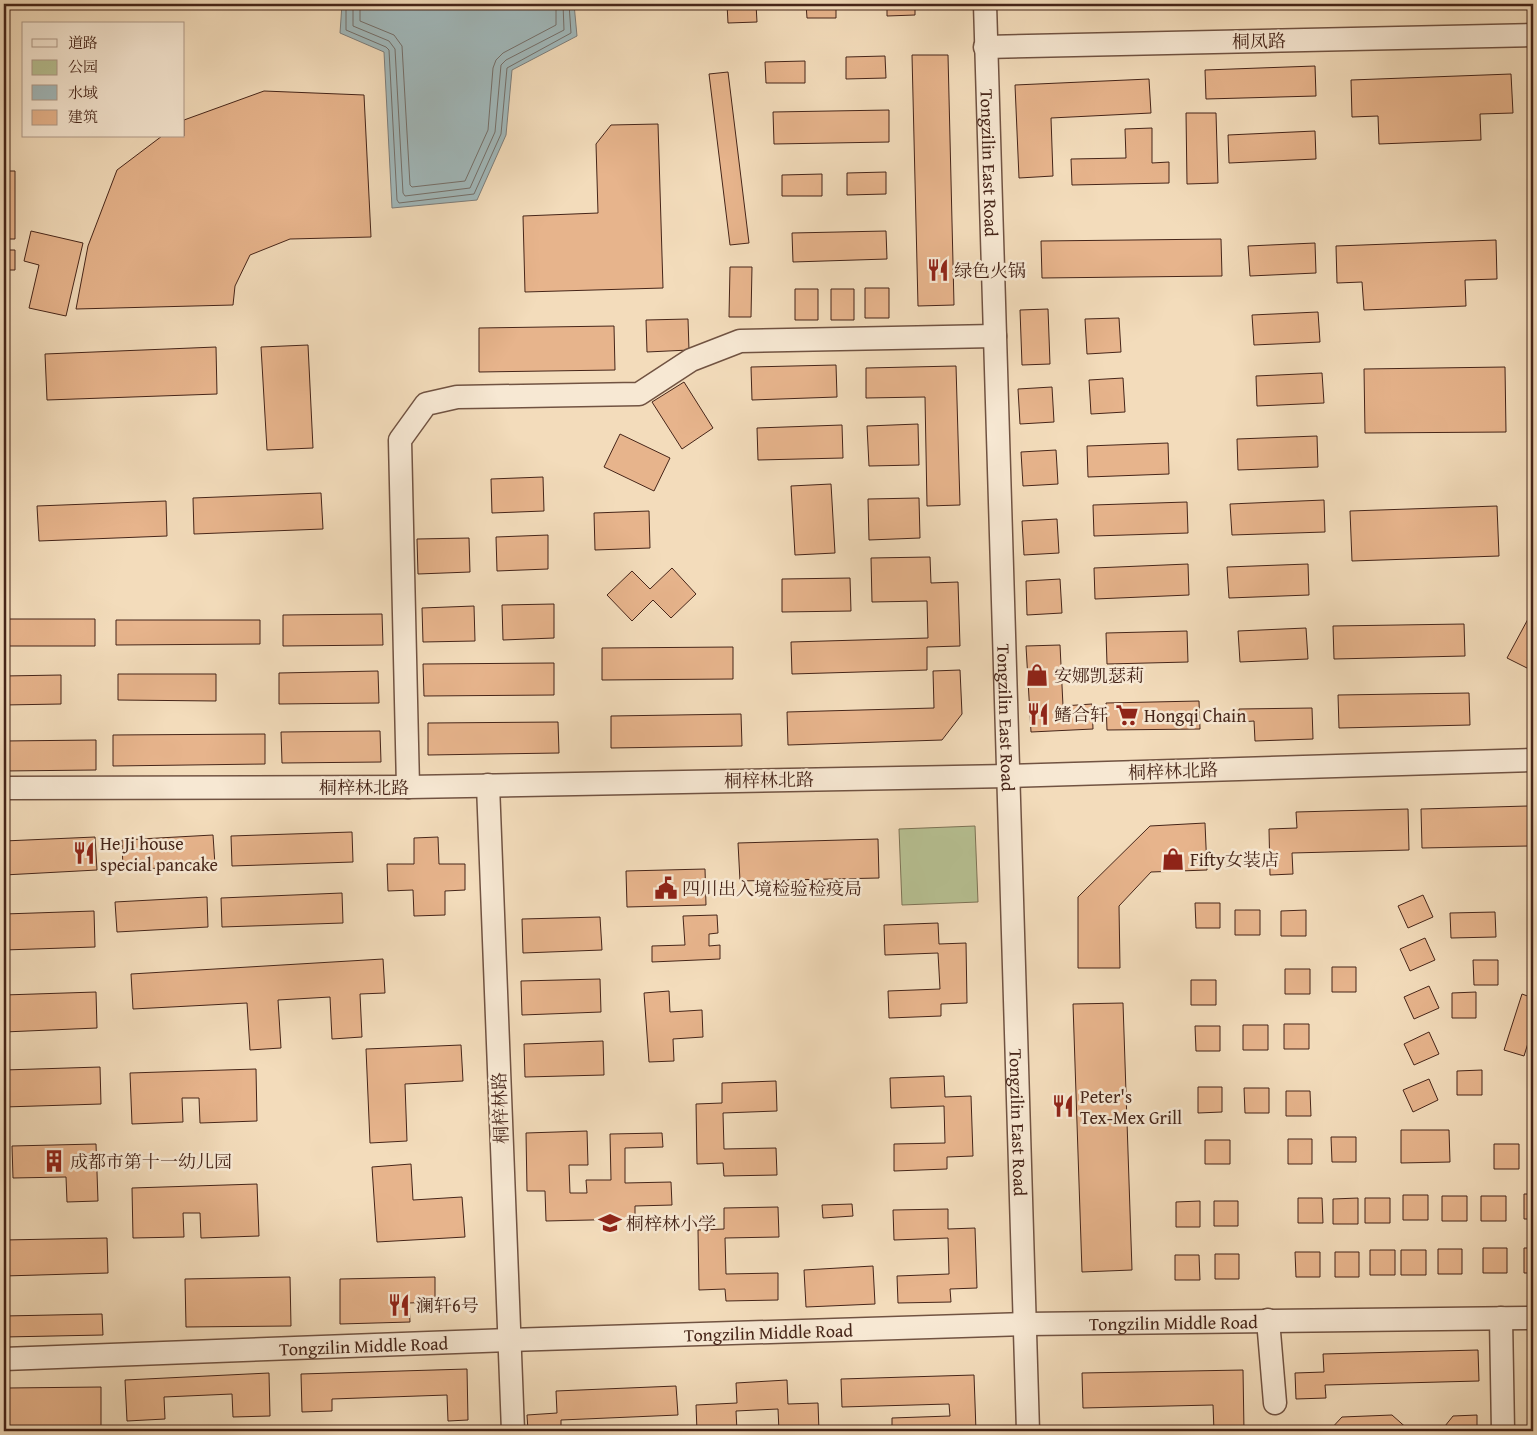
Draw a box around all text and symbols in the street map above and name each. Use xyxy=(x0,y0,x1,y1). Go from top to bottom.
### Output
legend xyxy=(22,22,185,138)
street label: 桐凤路 xyxy=(1232,27,1286,55)
text: 道路 xyxy=(68,32,98,53)
text: 公园 xyxy=(68,56,98,77)
text: 水域 xyxy=(68,82,98,103)
street label: Tongzilin East Road xyxy=(974,89,1006,237)
text: 建筑 xyxy=(68,106,98,127)
restaurant icon: 绿色火锅 xyxy=(925,257,951,283)
place label: 绿色火锅 xyxy=(954,257,1026,284)
street label: Tongzilin East Road xyxy=(991,644,1022,792)
shop icon: 安娜凯瑟莉 xyxy=(1024,662,1050,688)
place label: 安娜凯瑟莉 xyxy=(1054,662,1144,689)
restaurant icon: 鳍合轩 xyxy=(1025,701,1051,727)
place label: 鳍合轩 xyxy=(1054,701,1108,728)
supermarket icon: Hongqi Chain xyxy=(1114,702,1140,728)
place label: Hongqi Chain xyxy=(1144,702,1246,729)
street label: 桐梓林北路 xyxy=(1128,756,1218,786)
street label: 桐梓林北路 xyxy=(724,766,814,794)
street label: 桐梓林北路 xyxy=(319,774,409,801)
place label: He Ji house special pancake xyxy=(100,830,218,878)
restaurant icon: He Ji house special pancake xyxy=(71,840,97,866)
shop icon: Fifty女装店 xyxy=(1160,846,1186,872)
place label: Fifty女装店 xyxy=(1190,846,1279,873)
public building icon: 四川出入境检验检疫局 xyxy=(653,875,679,901)
place label: 四川出入境检验检疫局 xyxy=(682,875,862,902)
street label: Tongzilin East Road xyxy=(1003,1048,1034,1197)
street label: 桐梓林路 xyxy=(485,1072,515,1144)
place label: Peter's Tex-Mex Grill xyxy=(1080,1083,1182,1131)
restaurant icon: Peter's Tex-Mex Grill xyxy=(1050,1093,1076,1119)
building icon: 成都市第十一幼儿园 xyxy=(41,1148,67,1174)
place label: 成都市第十一幼儿园 xyxy=(70,1148,232,1175)
school or university icon: 桐梓林小学 xyxy=(597,1210,623,1236)
place label: 桐梓林小学 xyxy=(626,1210,716,1237)
restaurant icon: 澜轩6号 xyxy=(386,1292,412,1318)
place label: 澜轩6号 xyxy=(416,1292,479,1319)
street label: Tongzilin Middle Road xyxy=(1089,1308,1258,1337)
street label: Tongzilin Middle Road xyxy=(684,1316,854,1348)
street label: Tongzilin Middle Road xyxy=(279,1329,449,1362)

